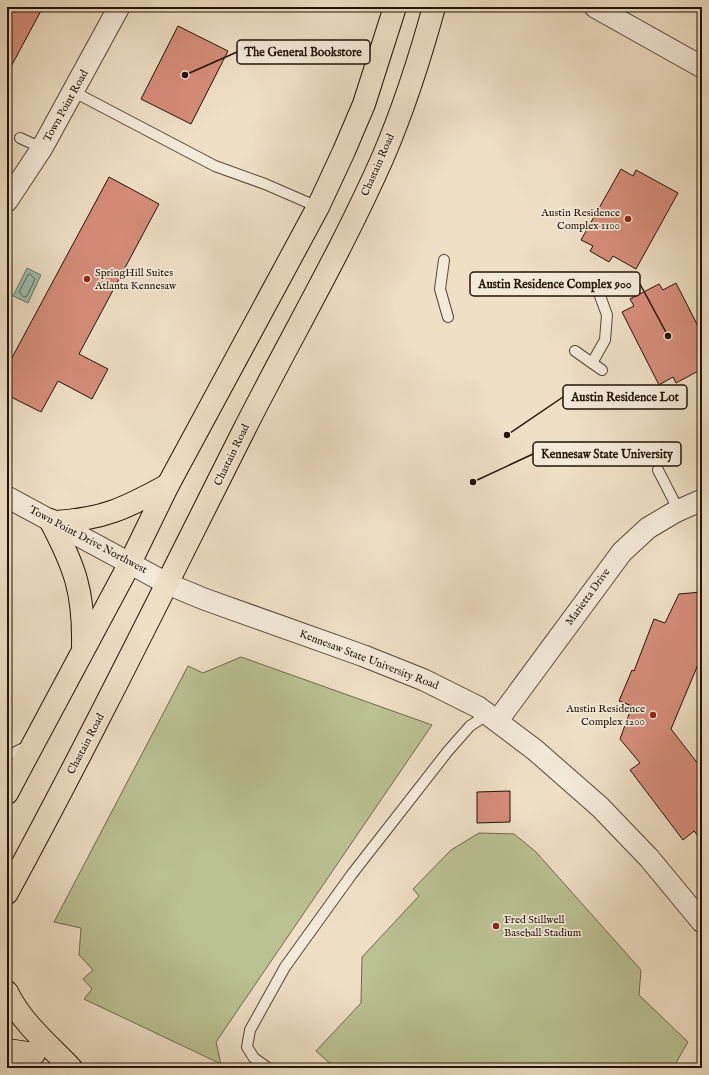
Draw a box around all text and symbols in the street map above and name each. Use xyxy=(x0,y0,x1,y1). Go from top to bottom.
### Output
callout: The General Bookstore xyxy=(237,40,370,64)
text: The General Bookstore xyxy=(243,45,362,60)
street label: Town Point Road xyxy=(40,67,92,144)
street label: Chastain Road xyxy=(358,131,398,198)
place label: Austin Residence Complex 1100 xyxy=(540,206,620,233)
marker: Austin Residence Complex 1100 xyxy=(623,214,633,224)
place label: SpringHill Suites Atlanta Kennesaw xyxy=(94,266,177,293)
callout: Austin Residence Complex 900 xyxy=(470,272,640,296)
marker: SpringHill Suites Atlanta Kennesaw xyxy=(82,274,92,284)
text: Austin Residence Complex 900 xyxy=(477,277,632,293)
callout: Austin Residence Lot xyxy=(563,385,687,409)
text: Austin Residence Lot xyxy=(570,390,680,405)
street label: Chastain Road xyxy=(211,422,253,488)
callout: Kennesaw State University xyxy=(533,442,681,466)
text: Kennesaw State University xyxy=(541,447,674,463)
street label: Town Point Drive Northwest xyxy=(27,503,150,577)
street label: Marietta Drive xyxy=(563,566,613,628)
street label: Kennesaw State University Road xyxy=(297,627,441,693)
place label: Austin Residence Complex 1200 xyxy=(565,702,645,729)
marker: Austin Residence Complex 1200 xyxy=(648,710,658,720)
street label: Chastain Road xyxy=(64,711,108,777)
place label: Fred Stillwell Baseball Stadium xyxy=(504,913,582,940)
marker: Fred Stillwell Baseball Stadium xyxy=(491,921,501,931)

